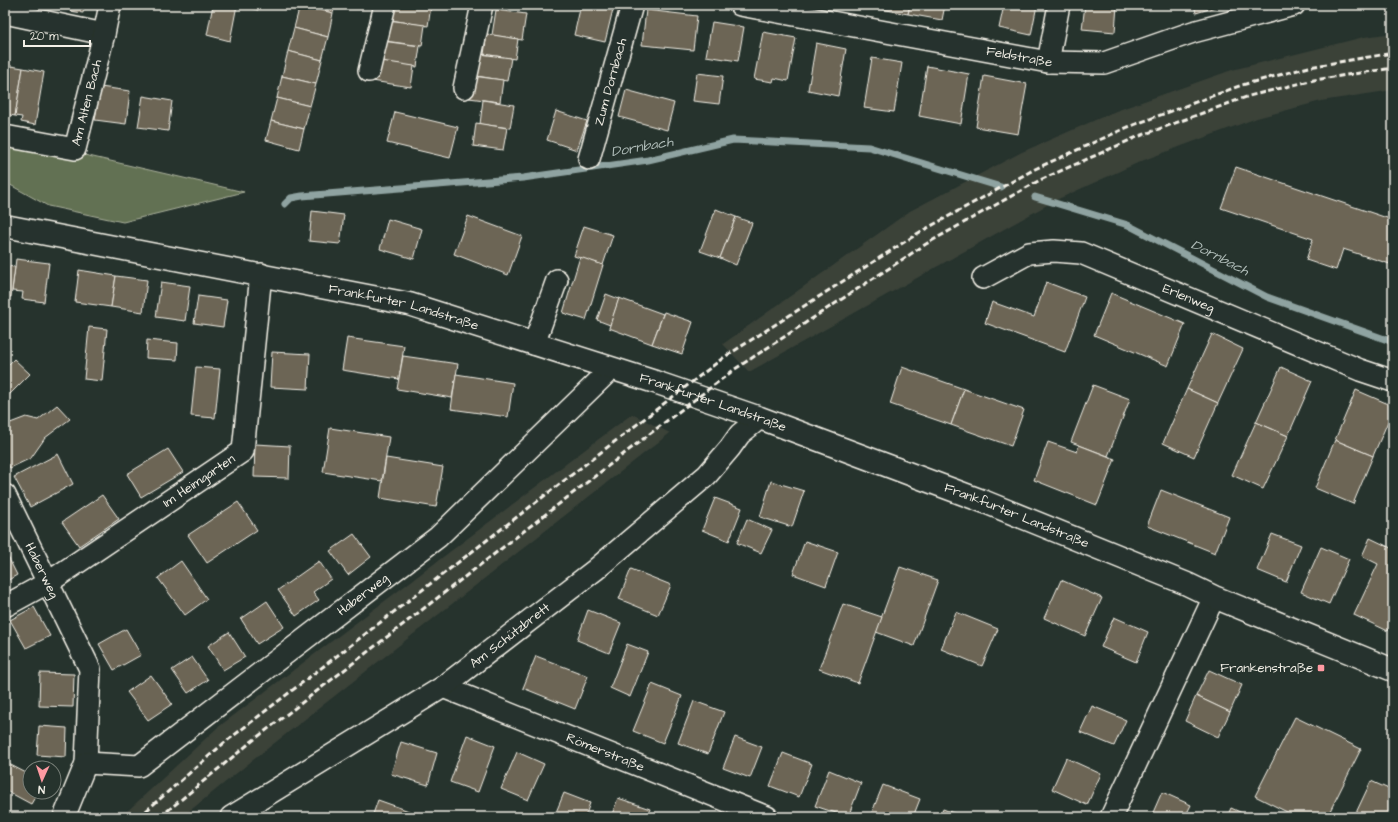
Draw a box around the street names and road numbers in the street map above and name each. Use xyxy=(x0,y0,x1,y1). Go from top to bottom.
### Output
street label: Zum Dornbach xyxy=(590,36,631,128)
street label: Feldstraße xyxy=(985,42,1052,71)
street label: Am Alten Bach xyxy=(67,57,106,148)
street label: Erlenweg xyxy=(1160,279,1217,318)
street label: Frankfurter Landstraße xyxy=(327,280,481,335)
street label: Frankfurter Landstraße xyxy=(637,369,789,436)
street label: Im Heimgarten xyxy=(159,450,239,512)
street label: Frankfurter Landstraße xyxy=(942,479,1092,552)
street label: Haberweg xyxy=(21,539,63,602)
street label: Haberweg xyxy=(333,569,393,620)
street label: Am Schützbrett xyxy=(466,598,554,672)
street label: Römerstraße xyxy=(564,728,647,776)

